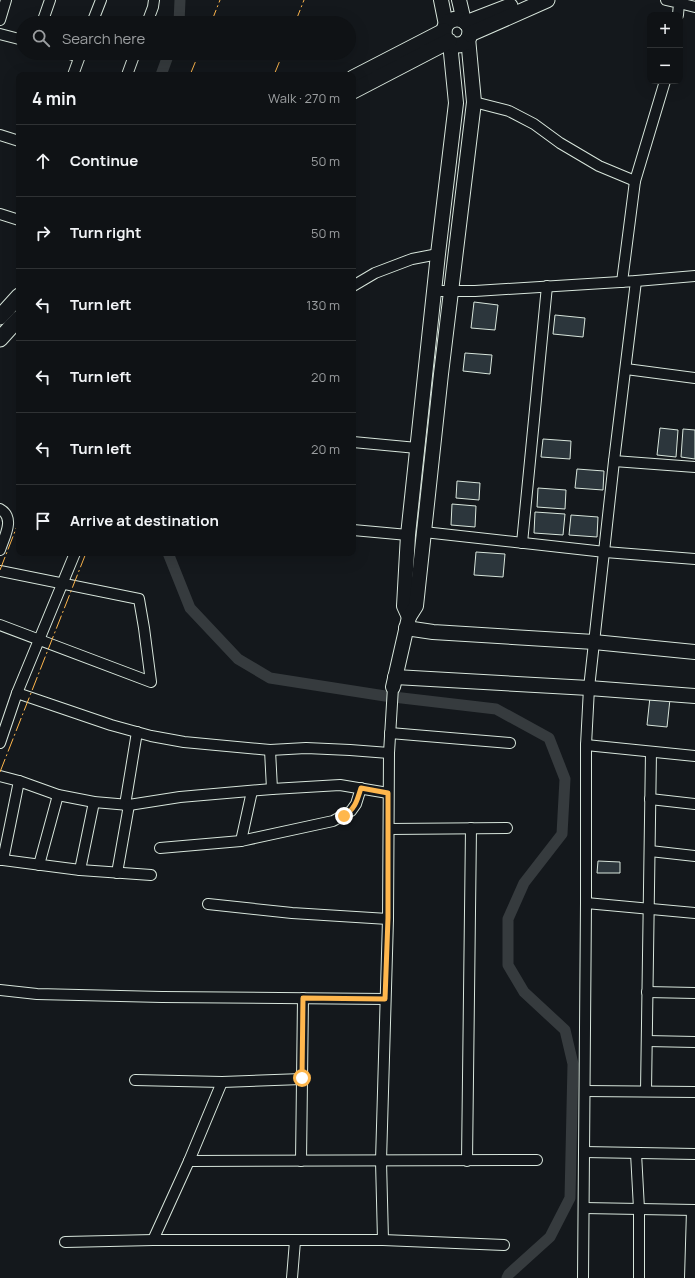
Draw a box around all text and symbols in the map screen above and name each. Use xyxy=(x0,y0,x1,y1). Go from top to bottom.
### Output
map controls xyxy=(647,12,683,84)
button: + xyxy=(647,12,683,48)
search box xyxy=(16,16,356,60)
icon: search xyxy=(30,27,52,49)
text: Search here xyxy=(62,28,145,49)
button: − xyxy=(647,48,683,84)
text: 4 min xyxy=(32,87,76,110)
text: Walk · 270 m xyxy=(268,89,340,107)
icon: ahead xyxy=(32,150,54,172)
text: Continue xyxy=(70,150,138,171)
text: 50 m xyxy=(311,152,340,170)
icon: right xyxy=(32,222,54,244)
text: Turn right xyxy=(70,222,141,243)
text: 50 m xyxy=(311,224,340,242)
icon: left xyxy=(32,294,54,316)
text: Turn left xyxy=(70,294,132,315)
text: 130 m xyxy=(306,296,340,314)
icon: left xyxy=(32,366,54,388)
text: Turn left xyxy=(70,366,132,387)
text: 20 m xyxy=(311,368,340,386)
icon: left xyxy=(32,438,54,460)
text: Turn left xyxy=(70,438,132,459)
text: 20 m xyxy=(311,440,340,458)
icon: arrive xyxy=(32,510,54,532)
text: Arrive at destination xyxy=(70,510,219,531)
route end xyxy=(335,807,353,825)
route start xyxy=(293,1069,311,1087)

